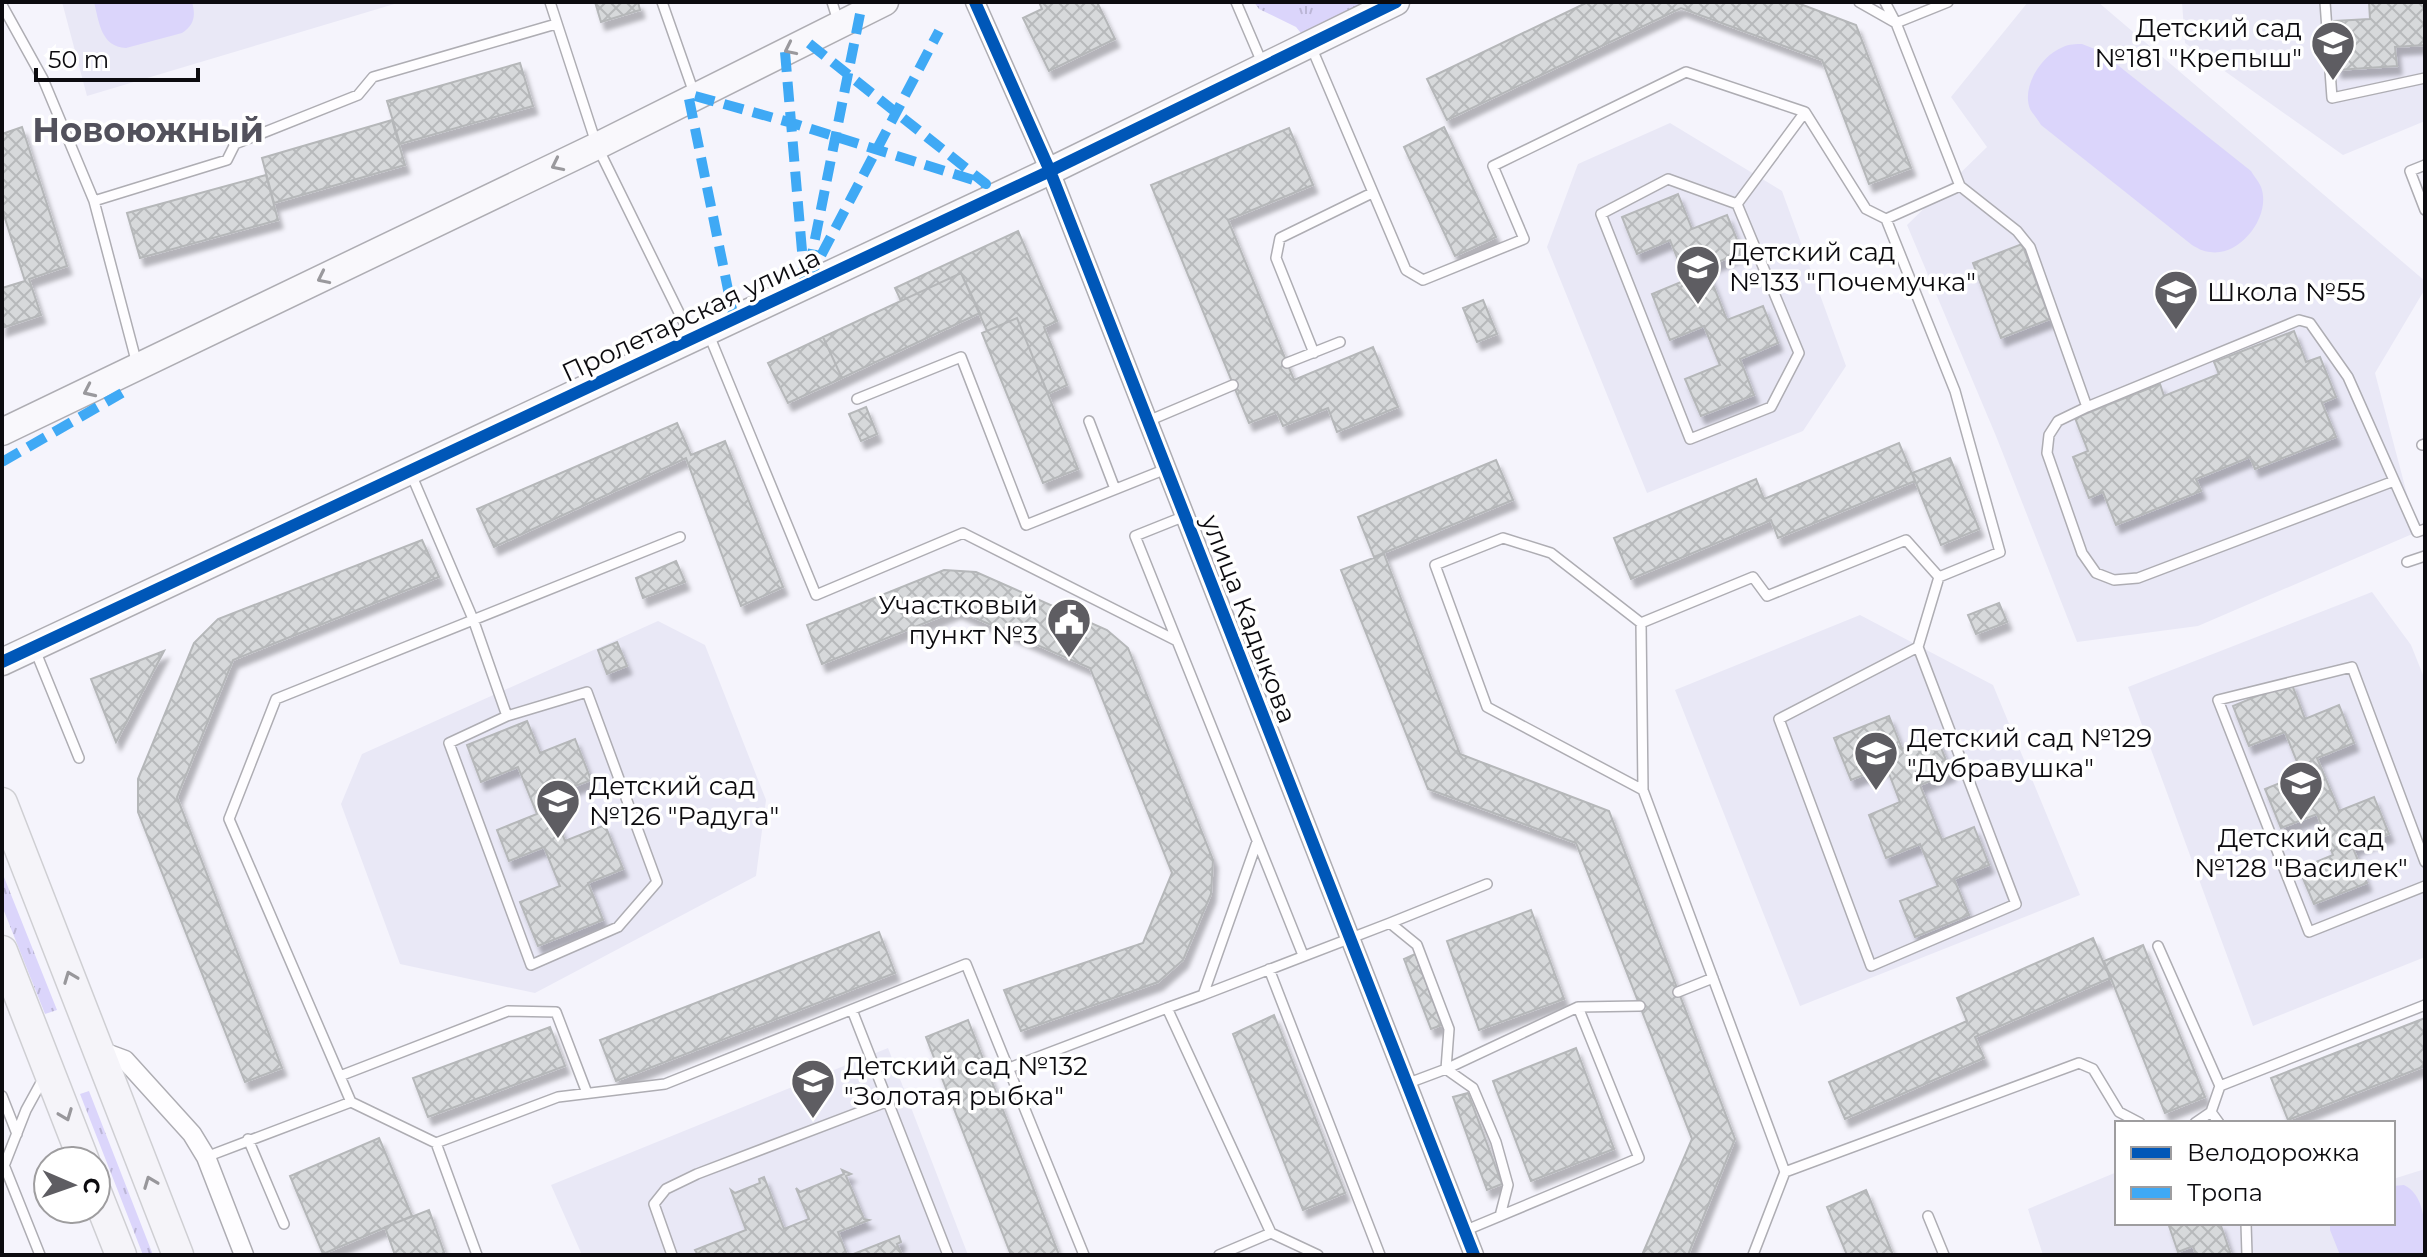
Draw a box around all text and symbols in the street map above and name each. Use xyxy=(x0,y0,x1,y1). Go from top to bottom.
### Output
place label: Детский сад №181 "Крепыш" xyxy=(2095,12,2302,74)
school or university icon: Детский сад №181 "Крепыш" xyxy=(2309,19,2357,82)
scale bar xyxy=(36,32,198,82)
one-way arrow xyxy=(783,40,798,55)
text: 50 m xyxy=(48,45,109,74)
district label: Новоюжный xyxy=(32,109,264,151)
one-way arrow xyxy=(551,155,565,171)
place label: Детский сад №133 "Почемучка" xyxy=(1729,236,1976,298)
street label: Пролетарская улица xyxy=(557,241,825,389)
school or university icon: Детский сад №133 "Почемучка" xyxy=(1674,243,1722,306)
one-way arrow xyxy=(316,268,331,284)
school or university icon: Школа №55 xyxy=(2152,268,2200,331)
place label: Школа №55 xyxy=(2207,276,2365,308)
one-way arrow xyxy=(82,381,97,397)
street label: улица Кадыкова xyxy=(1194,509,1303,728)
place label: Участковый пункт №3 xyxy=(878,589,1038,651)
public building icon: Участковый пункт №3 xyxy=(1045,596,1093,659)
place label: Детский сад №129 "Дубравушка" xyxy=(1907,722,2152,784)
school or university icon: Детский сад №129 "Дубравушка" xyxy=(1852,729,1900,792)
school or university icon: Детский сад №128 "Василек" xyxy=(2277,759,2325,822)
place label: Детский сад №126 "Радуга" xyxy=(589,770,779,832)
school or university icon: Детский сад №126 "Радуга" xyxy=(534,777,582,840)
place label: Детский сад №128 "Василек" xyxy=(2194,822,2408,884)
one-way arrow xyxy=(63,971,80,985)
place label: Детский сад №132 "Золотая рыбка" xyxy=(844,1050,1088,1112)
school or university icon: Детский сад №132 "Золотая рыбка" xyxy=(789,1057,837,1120)
one-way arrow xyxy=(56,1107,73,1121)
legend xyxy=(2115,1121,2395,1225)
text: Велодорожка xyxy=(2187,1138,2360,1167)
north arrow xyxy=(32,1145,112,1225)
one-way arrow xyxy=(143,1176,160,1190)
text: С xyxy=(78,1177,105,1194)
text: Тропа xyxy=(2187,1178,2263,1207)

